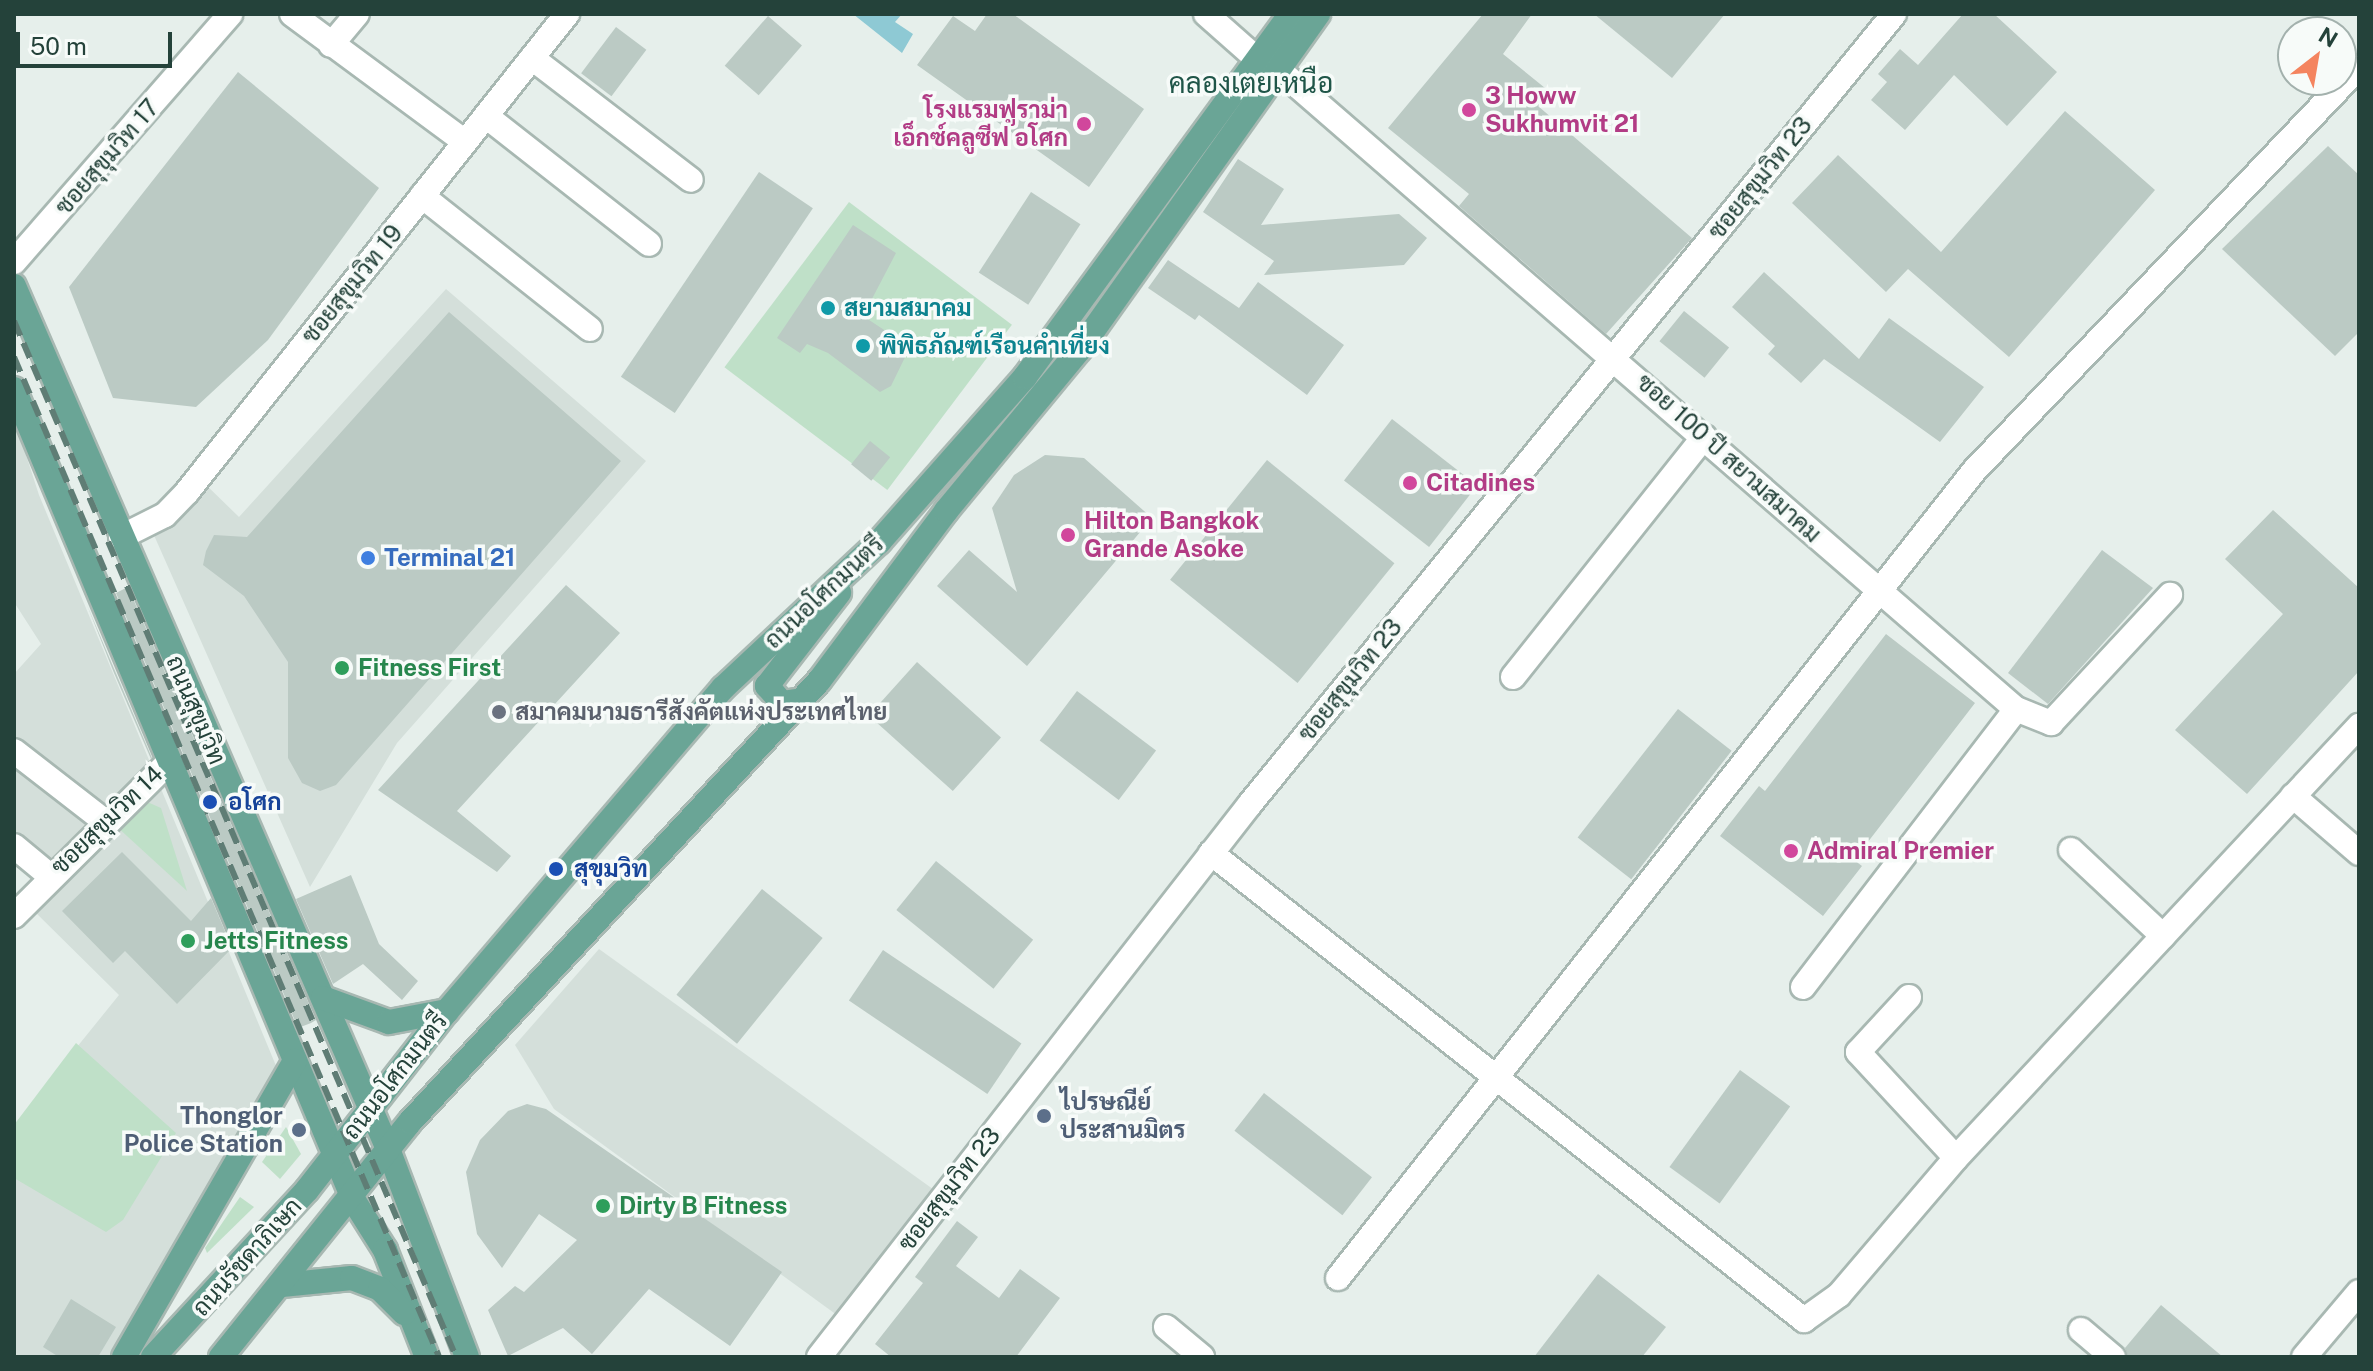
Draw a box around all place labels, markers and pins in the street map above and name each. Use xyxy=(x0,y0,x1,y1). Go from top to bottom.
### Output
place label: 3 Howw Sukhumvit 21 xyxy=(1485,82,1639,138)
place label: โรงแรมฟูราม่า เอ็กซ์คลูซีฟ อโศก xyxy=(893,96,1068,152)
marker: 3 Howw Sukhumvit 21 xyxy=(1460,101,1478,119)
marker: โรงแรมฟูราม่า เอ็กซ์คลูซีฟ อโศก xyxy=(1075,115,1093,133)
place label: สยามสมาคม xyxy=(844,294,972,322)
marker: สยามสมาคม xyxy=(819,299,837,317)
place label: พิพิธภัณฑ์เรือนคำเที่ยง xyxy=(879,332,1110,360)
marker: พิพิธภัณฑ์เรือนคำเที่ยง xyxy=(854,337,872,355)
place label: Citadines xyxy=(1426,469,1535,497)
marker: Citadines xyxy=(1401,474,1419,492)
place label: Hilton Bangkok Grande Asoke xyxy=(1084,507,1259,563)
marker: Hilton Bangkok Grande Asoke xyxy=(1059,526,1077,544)
place label: Terminal 21 xyxy=(384,544,515,572)
marker: Terminal 21 xyxy=(359,549,377,567)
place label: Fitness First xyxy=(358,654,501,682)
marker: Fitness First xyxy=(333,659,351,677)
place label: สมาคมนามธารีสังคัตแห่งประเทศไทย xyxy=(515,698,887,726)
marker: สมาคมนามธารีสังคัตแห่งประเทศไทย xyxy=(490,703,508,721)
place label: อโศก xyxy=(228,788,282,816)
marker: อโศก xyxy=(199,791,221,813)
place label: Admiral Premier xyxy=(1807,837,1994,865)
marker: Admiral Premier xyxy=(1782,842,1800,860)
place label: สุขุมวิท xyxy=(574,855,648,883)
marker: สุขุมวิท xyxy=(545,858,567,880)
place label: Jetts Fitness xyxy=(204,927,349,955)
marker: Jetts Fitness xyxy=(179,932,197,950)
place label: ไปรษณีย์ ประสานมิตร xyxy=(1060,1088,1186,1144)
place label: Thonglor Police Station xyxy=(124,1102,283,1158)
marker: ไปรษณีย์ ประสานมิตร xyxy=(1035,1107,1053,1125)
marker: Thonglor Police Station xyxy=(290,1121,308,1139)
place label: Dirty B Fitness xyxy=(619,1192,788,1220)
marker: Dirty B Fitness xyxy=(594,1197,612,1215)

